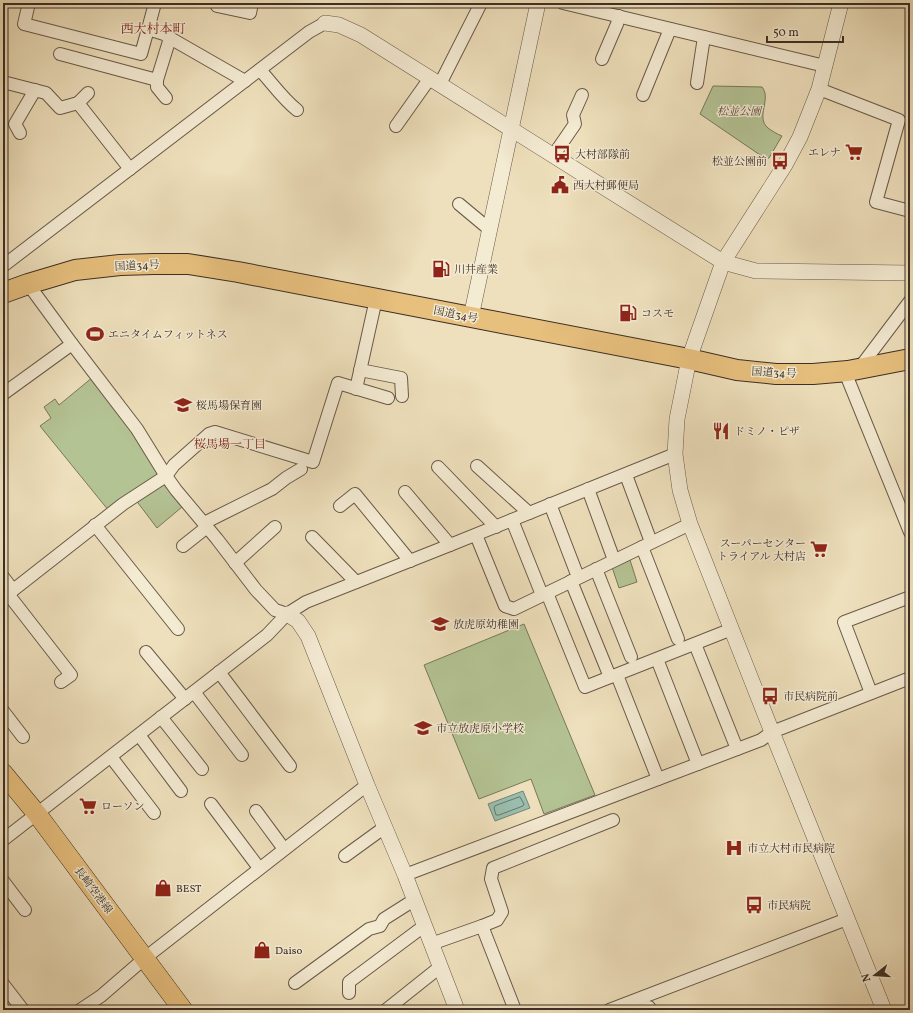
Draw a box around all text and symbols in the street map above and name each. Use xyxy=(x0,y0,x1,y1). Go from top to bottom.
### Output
scale bar xyxy=(767,18,843,44)
district label: 西大村本町 xyxy=(120,21,186,39)
text: 50 m xyxy=(773,25,799,41)
park label: 松並公園 xyxy=(717,105,763,120)
supermarket icon: エレナ xyxy=(844,142,864,162)
bus stop icon: 大村部隊前 xyxy=(552,144,572,164)
place label: エレナ xyxy=(808,146,841,161)
place label: 大村部隊前 xyxy=(575,148,630,163)
bus stop icon: 松並公園前 xyxy=(770,151,790,171)
place label: 松並公園前 xyxy=(712,155,767,170)
public building icon: 西大村郵便局 xyxy=(550,175,570,195)
place label: 西大村郵便局 xyxy=(573,179,639,194)
street label: 国道34号 xyxy=(114,258,160,275)
fuel station icon: 川井産業 xyxy=(431,259,451,279)
place label: 川井産業 xyxy=(454,263,498,278)
fuel station icon: コスモ xyxy=(618,303,638,323)
street label: 国道34号 xyxy=(432,304,479,327)
place label: コスモ xyxy=(641,307,674,322)
sports icon: エニタイムフィットネス xyxy=(85,324,105,344)
place label: エニタイムフィットネス xyxy=(108,328,228,343)
street label: 国道34号 xyxy=(751,365,797,382)
school or university icon: 桜馬場保育園 xyxy=(173,395,193,415)
place label: 桜馬場保育園 xyxy=(196,399,262,414)
restaurant icon: ドミノ・ピザ xyxy=(711,421,731,441)
place label: ドミノ・ピザ xyxy=(734,425,800,440)
district label: 桜馬場一丁目 xyxy=(194,437,266,453)
place label: スーパーセンター トライアル 大村店 xyxy=(717,537,806,565)
supermarket icon: スーパーセンター トライアル 大村店 xyxy=(809,539,829,559)
school or university icon: 放虎原幼稚園 xyxy=(430,614,450,634)
place label: 放虎原幼稚園 xyxy=(453,618,519,633)
bus stop icon: 市民病院前 xyxy=(760,686,780,706)
place label: 市民病院前 xyxy=(783,690,838,705)
school or university icon: 市立放虎原小学校 xyxy=(413,718,433,738)
place label: 市立放虎原小学校 xyxy=(436,722,524,737)
supermarket icon: ローソン xyxy=(78,796,98,816)
place label: ローソン xyxy=(101,800,145,815)
hospital icon: 市立大村市民病院 xyxy=(724,838,744,858)
place label: 市立大村市民病院 xyxy=(747,842,835,857)
street label: 長崎空港線 xyxy=(70,864,115,917)
shop icon: BEST xyxy=(153,878,173,898)
place label: BEST xyxy=(176,882,202,897)
bus stop icon: 市民病院 xyxy=(744,895,764,915)
place label: 市民病院 xyxy=(767,899,811,914)
shop icon: Daiso xyxy=(252,940,272,960)
place label: Daiso xyxy=(275,944,303,959)
north arrow xyxy=(855,955,895,995)
text: N xyxy=(859,971,875,984)

